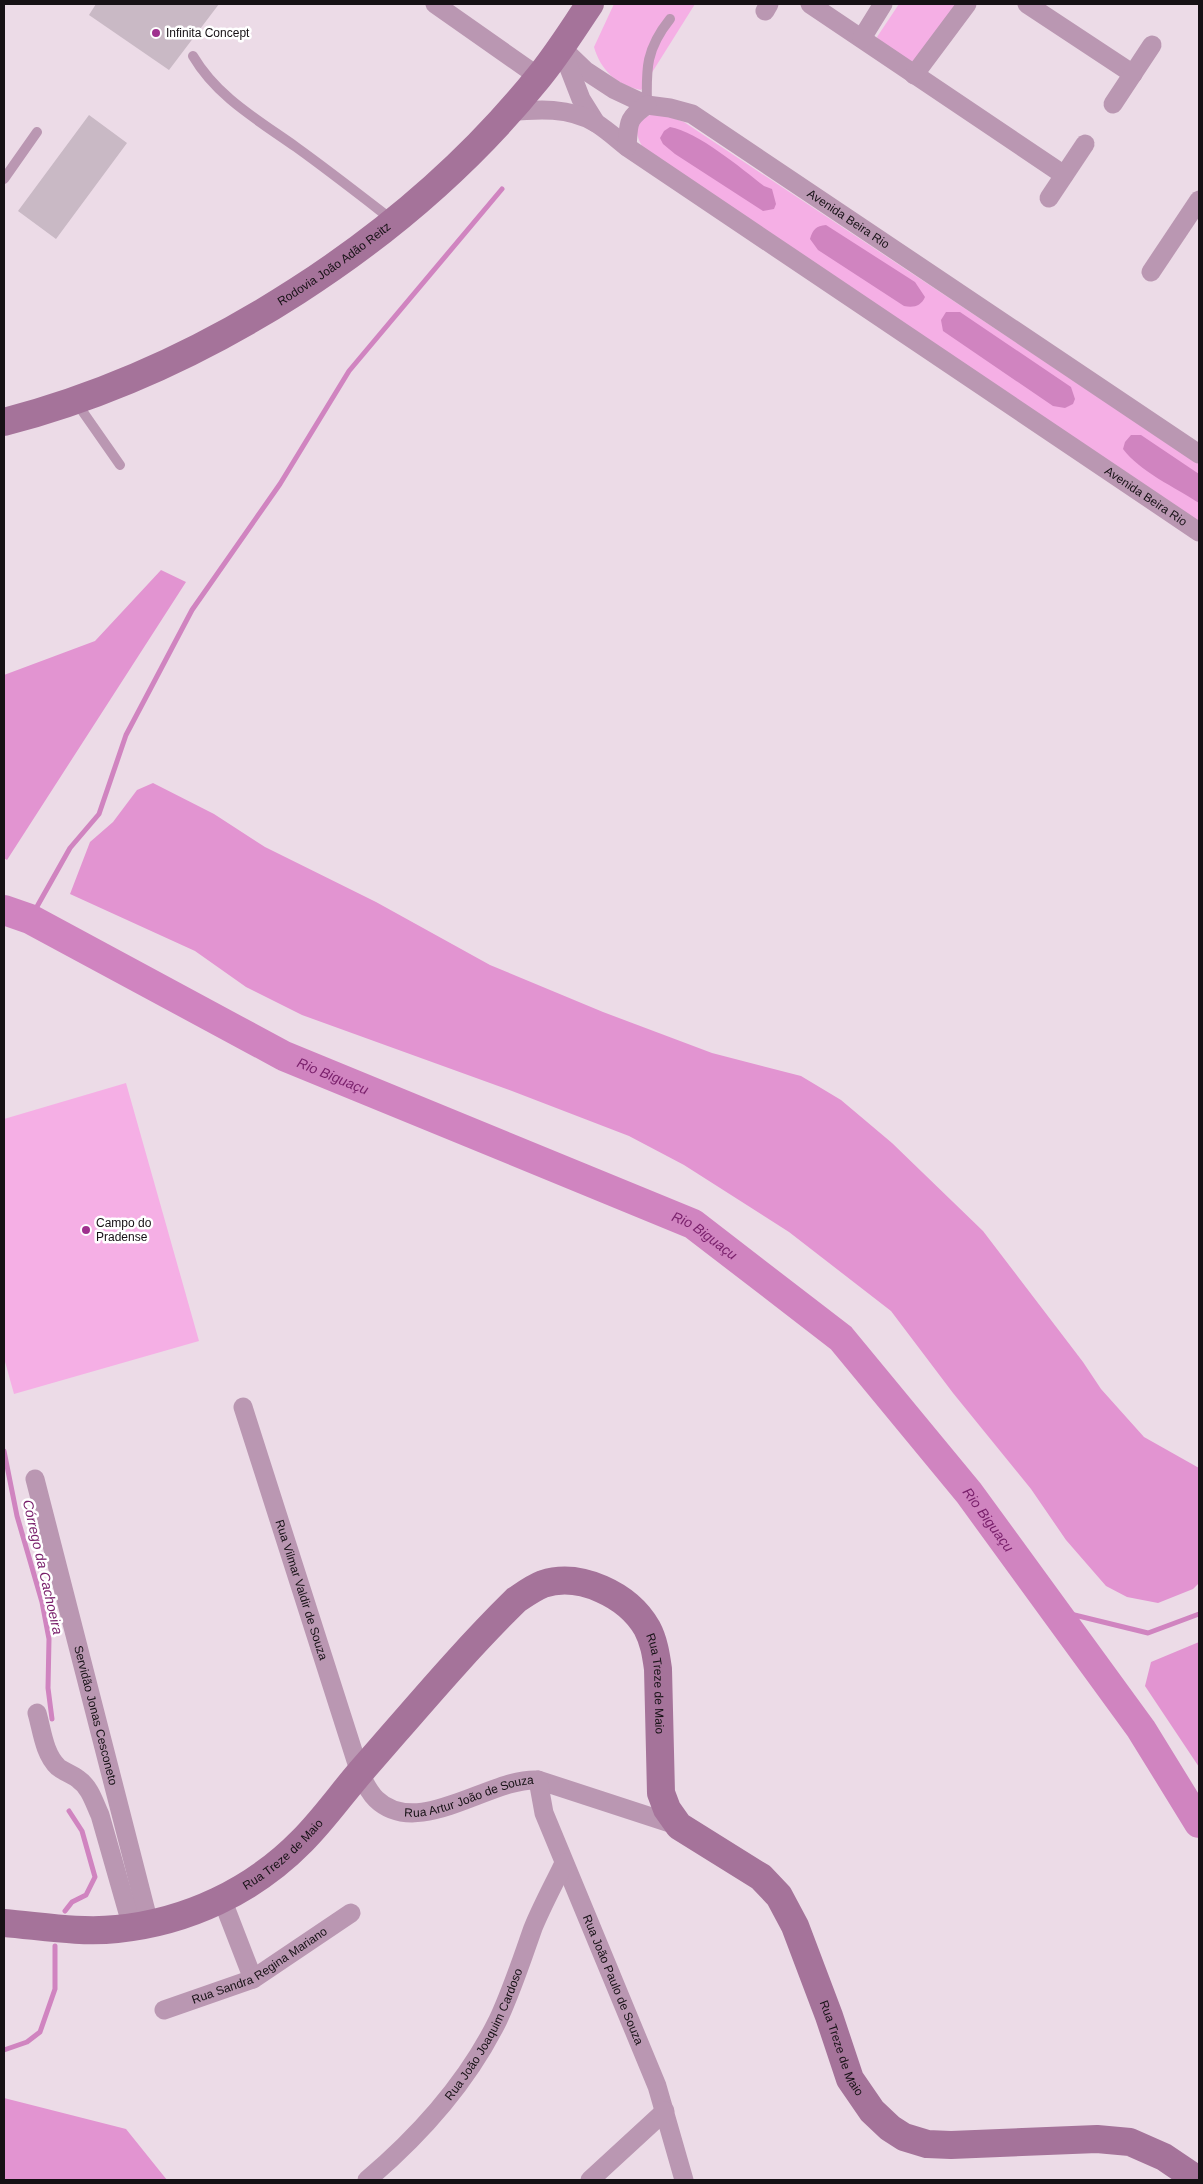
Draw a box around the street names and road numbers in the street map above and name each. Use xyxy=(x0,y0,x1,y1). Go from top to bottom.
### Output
street label: Avenida Beira Rio xyxy=(805,186,892,252)
street label: Rodovia João Adão Reitz xyxy=(275,220,393,309)
street label: Avenida Beira Rio xyxy=(1102,464,1190,529)
street label: Rua Vilmar Valdir de Souza xyxy=(272,1518,331,1662)
street label: Rua Treze de Maio xyxy=(643,1631,667,1735)
street label: Servidão Jonas Cesconeto xyxy=(71,1644,120,1787)
street label: Rua Artur João de Souza xyxy=(404,1773,534,1820)
street label: Rua Treze de Maio xyxy=(240,1816,326,1893)
street label: Rua João Paulo de Souza xyxy=(580,1913,646,2047)
street label: Rua Sandra Regina Mariano xyxy=(190,1924,330,2007)
street label: Rua João Joaquim Cardoso xyxy=(442,1966,525,2103)
street label: Rua Treze de Maio xyxy=(817,1998,867,2099)

